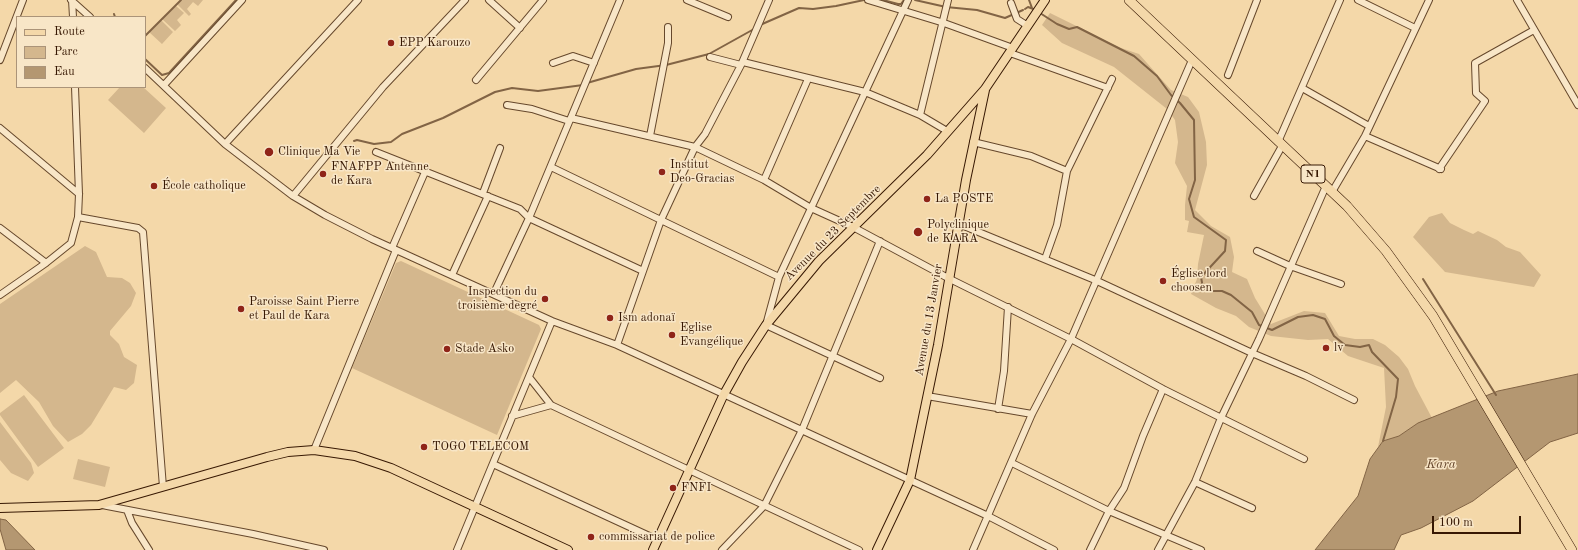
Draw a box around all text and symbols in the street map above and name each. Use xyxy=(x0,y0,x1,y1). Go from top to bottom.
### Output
legend xyxy=(16,16,146,88)
text: Route xyxy=(54,26,85,38)
place label: EPP Karouzo xyxy=(399,36,470,50)
marker: EPP Karouzo xyxy=(386,38,396,48)
text: Parc xyxy=(54,46,78,58)
text: Eau xyxy=(54,66,75,78)
place label: Clinique Ma Vie xyxy=(278,145,360,159)
marker: Clinique Ma Vie xyxy=(263,146,275,158)
place label: Institut Deo-Gracias xyxy=(670,158,734,186)
place label: FNAFPP Antenne de Kara xyxy=(331,160,429,188)
road number: N1 xyxy=(1301,165,1325,183)
marker: Institut Deo-Gracias xyxy=(657,167,667,177)
marker: FNAFPP Antenne de Kara xyxy=(318,169,328,179)
place label: École catholique xyxy=(162,179,246,193)
marker: École catholique xyxy=(149,181,159,191)
street label: Avenue du 23 Septembre xyxy=(782,182,884,284)
place label: La POSTE xyxy=(935,192,993,206)
marker: La POSTE xyxy=(922,194,932,204)
place label: Polyclinique de KARA xyxy=(927,218,989,246)
marker: Polyclinique de KARA xyxy=(912,226,924,238)
street label: Avenue du 13 Janvier xyxy=(912,263,946,377)
place label: Église lord choosen xyxy=(1171,267,1227,295)
marker: Église lord choosen xyxy=(1158,276,1168,286)
place label: Inspection du troisième degré xyxy=(458,285,537,313)
marker: Inspection du troisième degré xyxy=(540,294,550,304)
place label: Paroisse Saint Pierre et Paul de Kara xyxy=(249,295,359,323)
marker: Paroisse Saint Pierre et Paul de Kara xyxy=(236,304,246,314)
place label: Ism adonaï xyxy=(618,311,675,325)
marker: Ism adonaï xyxy=(605,313,615,323)
place label: Eglise Evangélique xyxy=(680,321,743,349)
marker: Eglise Evangélique xyxy=(667,330,677,340)
place label: lv xyxy=(1334,341,1344,355)
place label: Stade Asko xyxy=(455,342,514,356)
marker: lv xyxy=(1321,343,1331,353)
marker: Stade Asko xyxy=(442,344,452,354)
place label: TOGO TELECOM xyxy=(432,440,529,454)
marker: TOGO TELECOM xyxy=(419,442,429,452)
water label: Kara xyxy=(1426,457,1456,473)
place label: FNFI xyxy=(681,481,711,495)
marker: FNFI xyxy=(668,483,678,493)
scale bar xyxy=(1434,508,1523,534)
text: 100 m xyxy=(1439,517,1473,529)
place label: commissariat de police xyxy=(599,530,715,544)
marker: commissariat de police xyxy=(586,532,596,542)

